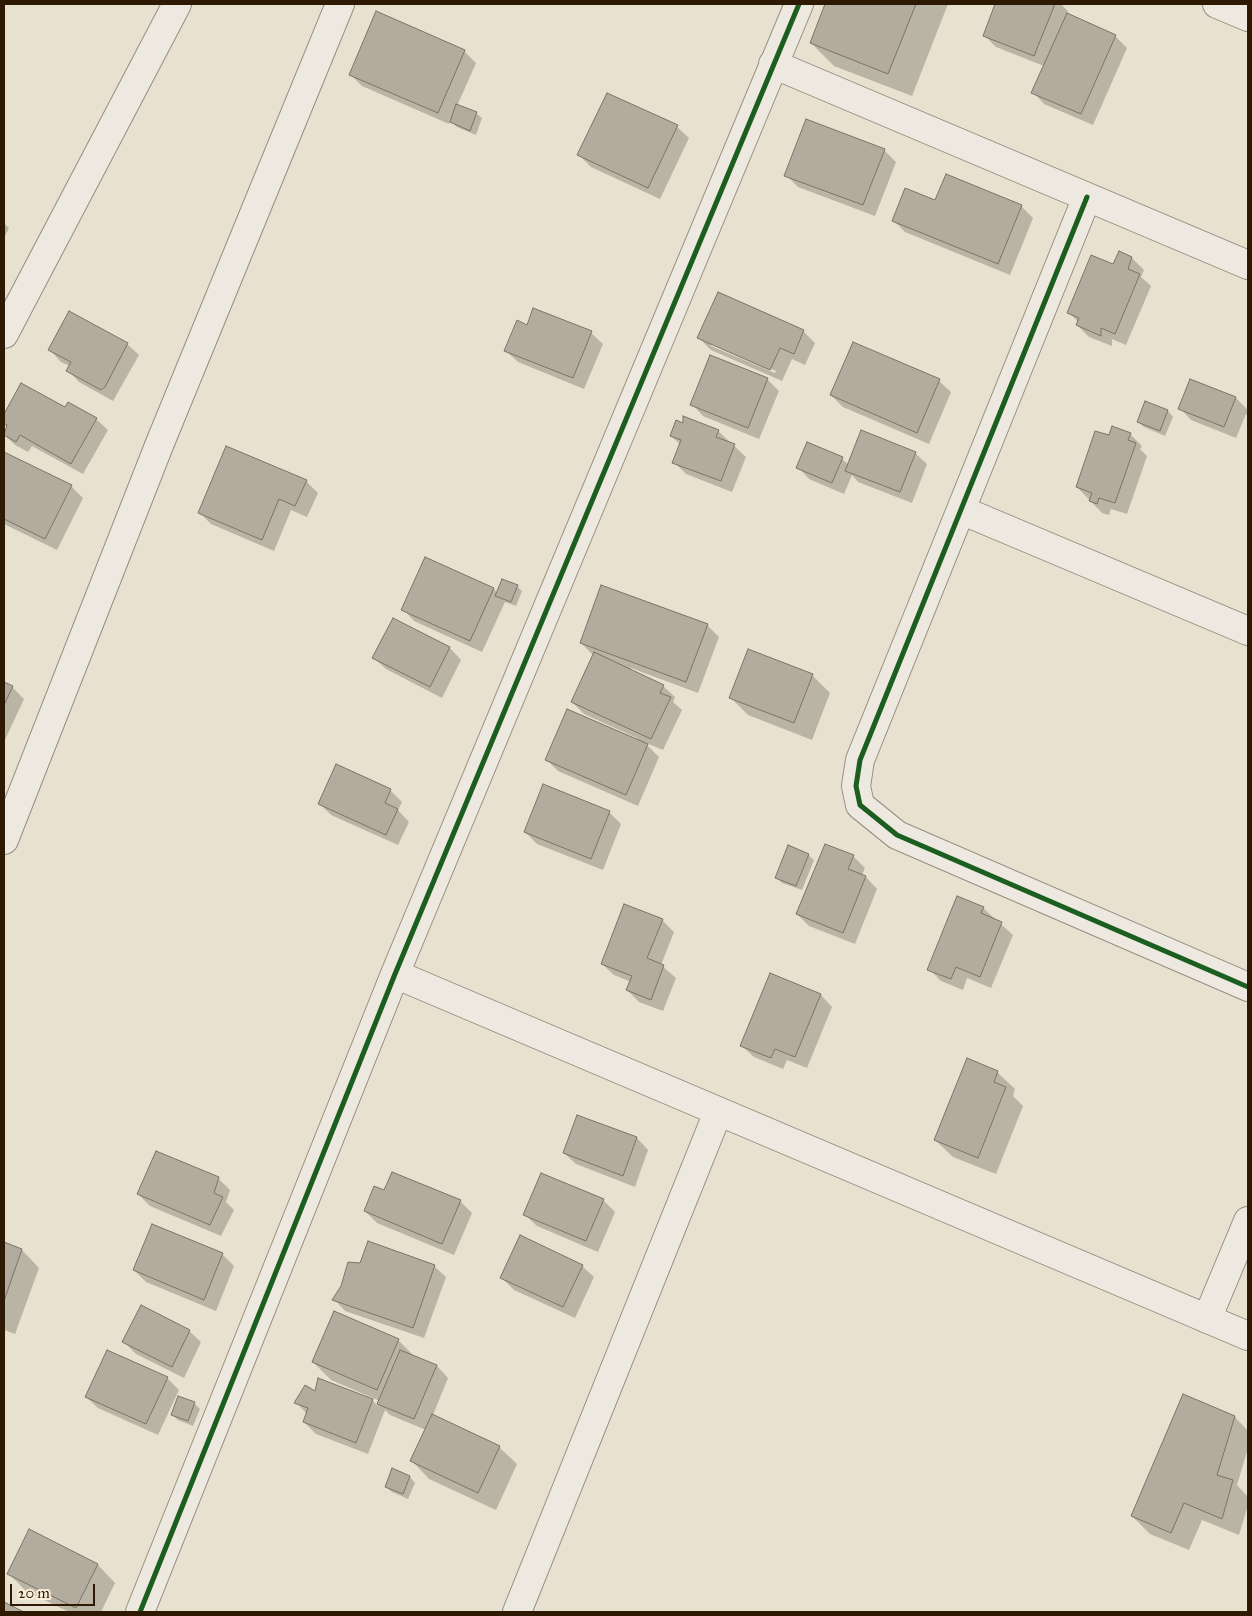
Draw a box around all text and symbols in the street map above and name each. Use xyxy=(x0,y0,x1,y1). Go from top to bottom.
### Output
scale bar xyxy=(12,1574,98,1606)
text: 20 m xyxy=(18,1584,50,1602)

